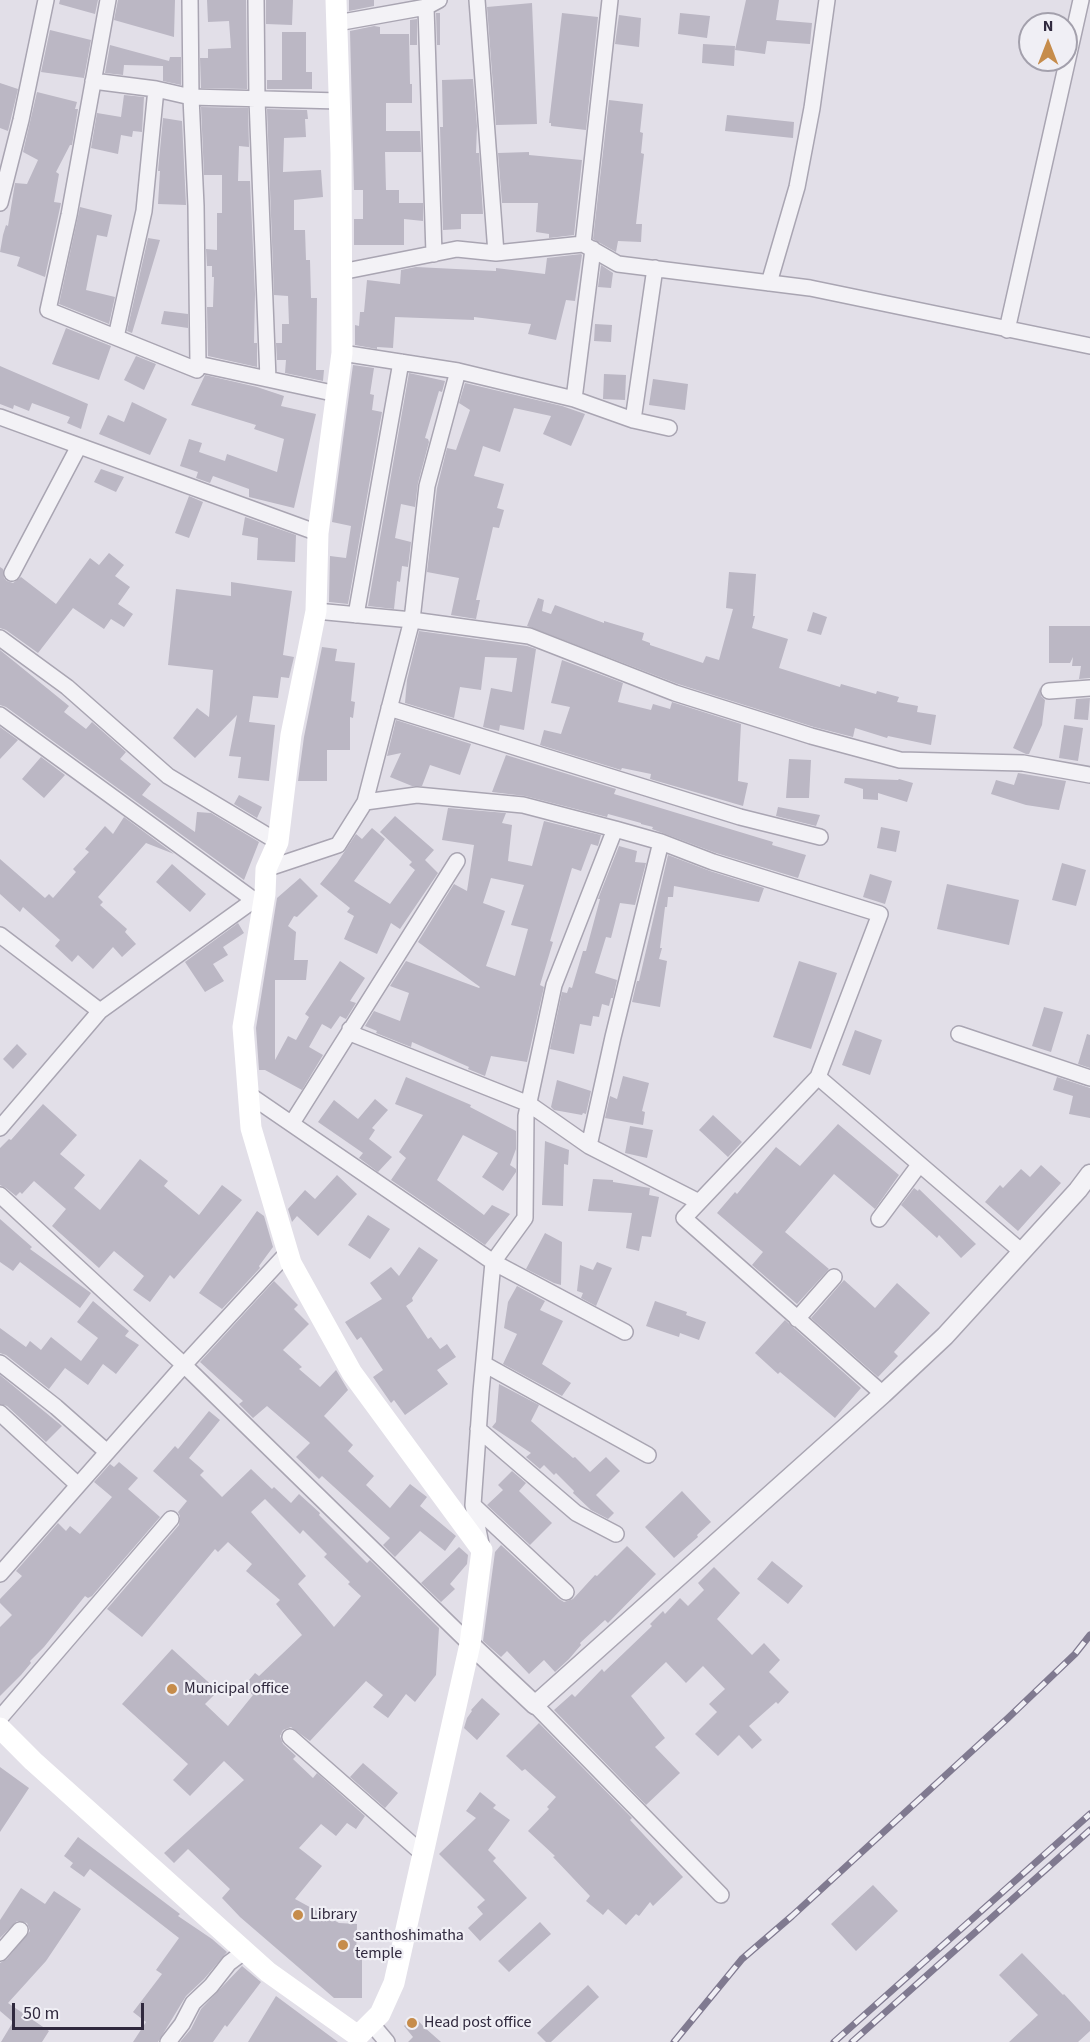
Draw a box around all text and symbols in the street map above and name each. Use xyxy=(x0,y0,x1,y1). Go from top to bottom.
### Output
north arrow xyxy=(1018,12,1078,72)
text: N xyxy=(1043,15,1053,37)
place label: Municipal office xyxy=(184,1679,289,1699)
marker: Municipal office xyxy=(165,1682,179,1696)
place label: Library xyxy=(310,1905,357,1925)
marker: Library xyxy=(291,1908,305,1922)
place label: santhoshimatha temple xyxy=(355,1926,464,1964)
marker: santhoshimatha temple xyxy=(336,1938,350,1952)
scale bar xyxy=(15,1991,147,2029)
text: 50 m xyxy=(23,2001,59,2026)
place label: Head post office xyxy=(424,2013,531,2033)
marker: Head post office xyxy=(405,2016,419,2030)

